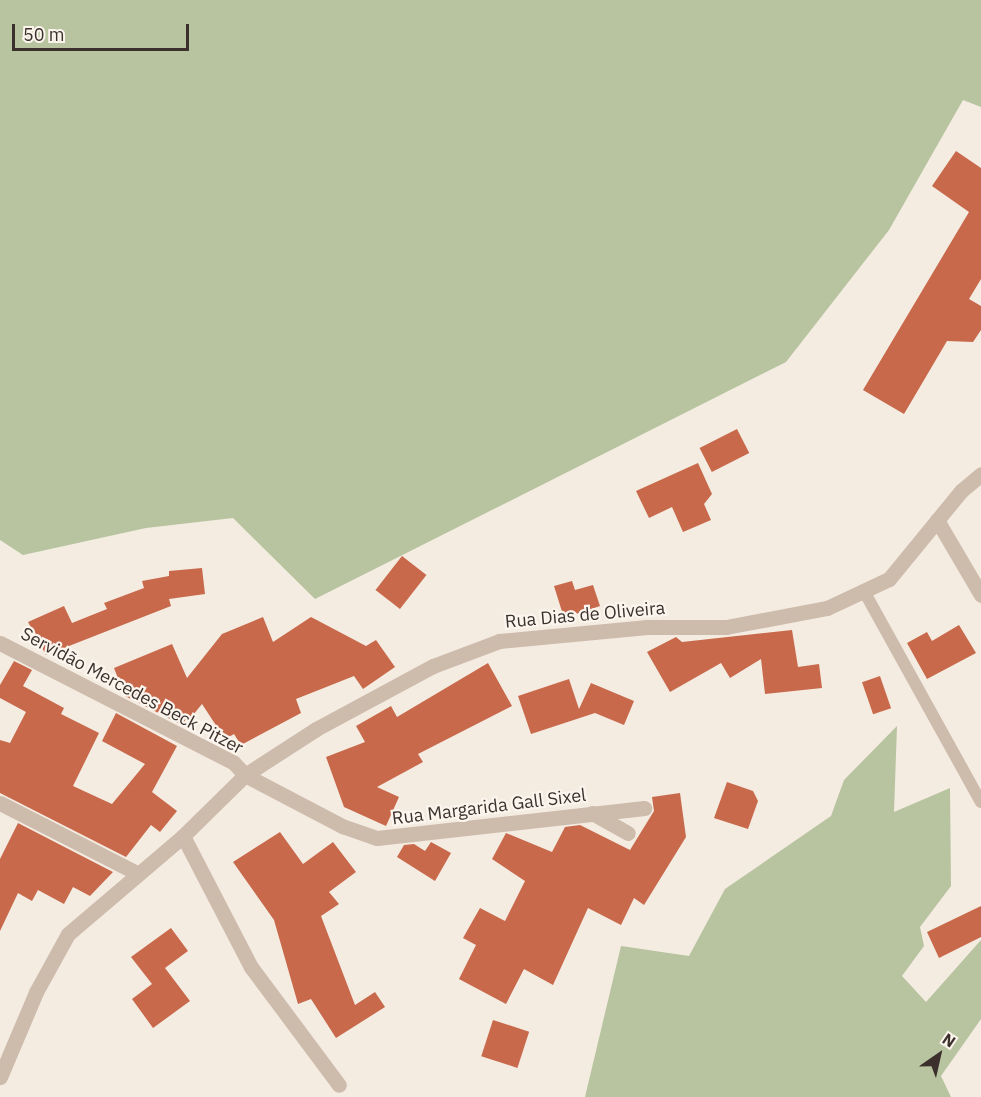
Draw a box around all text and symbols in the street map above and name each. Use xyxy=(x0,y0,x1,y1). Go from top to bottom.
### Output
scale bar xyxy=(15,12,192,50)
text: 50 m xyxy=(23,23,65,46)
street label: Rua Dias de Oliveira xyxy=(504,597,666,633)
street label: Servidão Mercedes Beck Pitzer xyxy=(17,623,247,759)
street label: Rua Margarida Gall Sixel xyxy=(391,784,587,830)
north arrow xyxy=(909,1025,969,1085)
text: N xyxy=(939,1029,959,1052)

